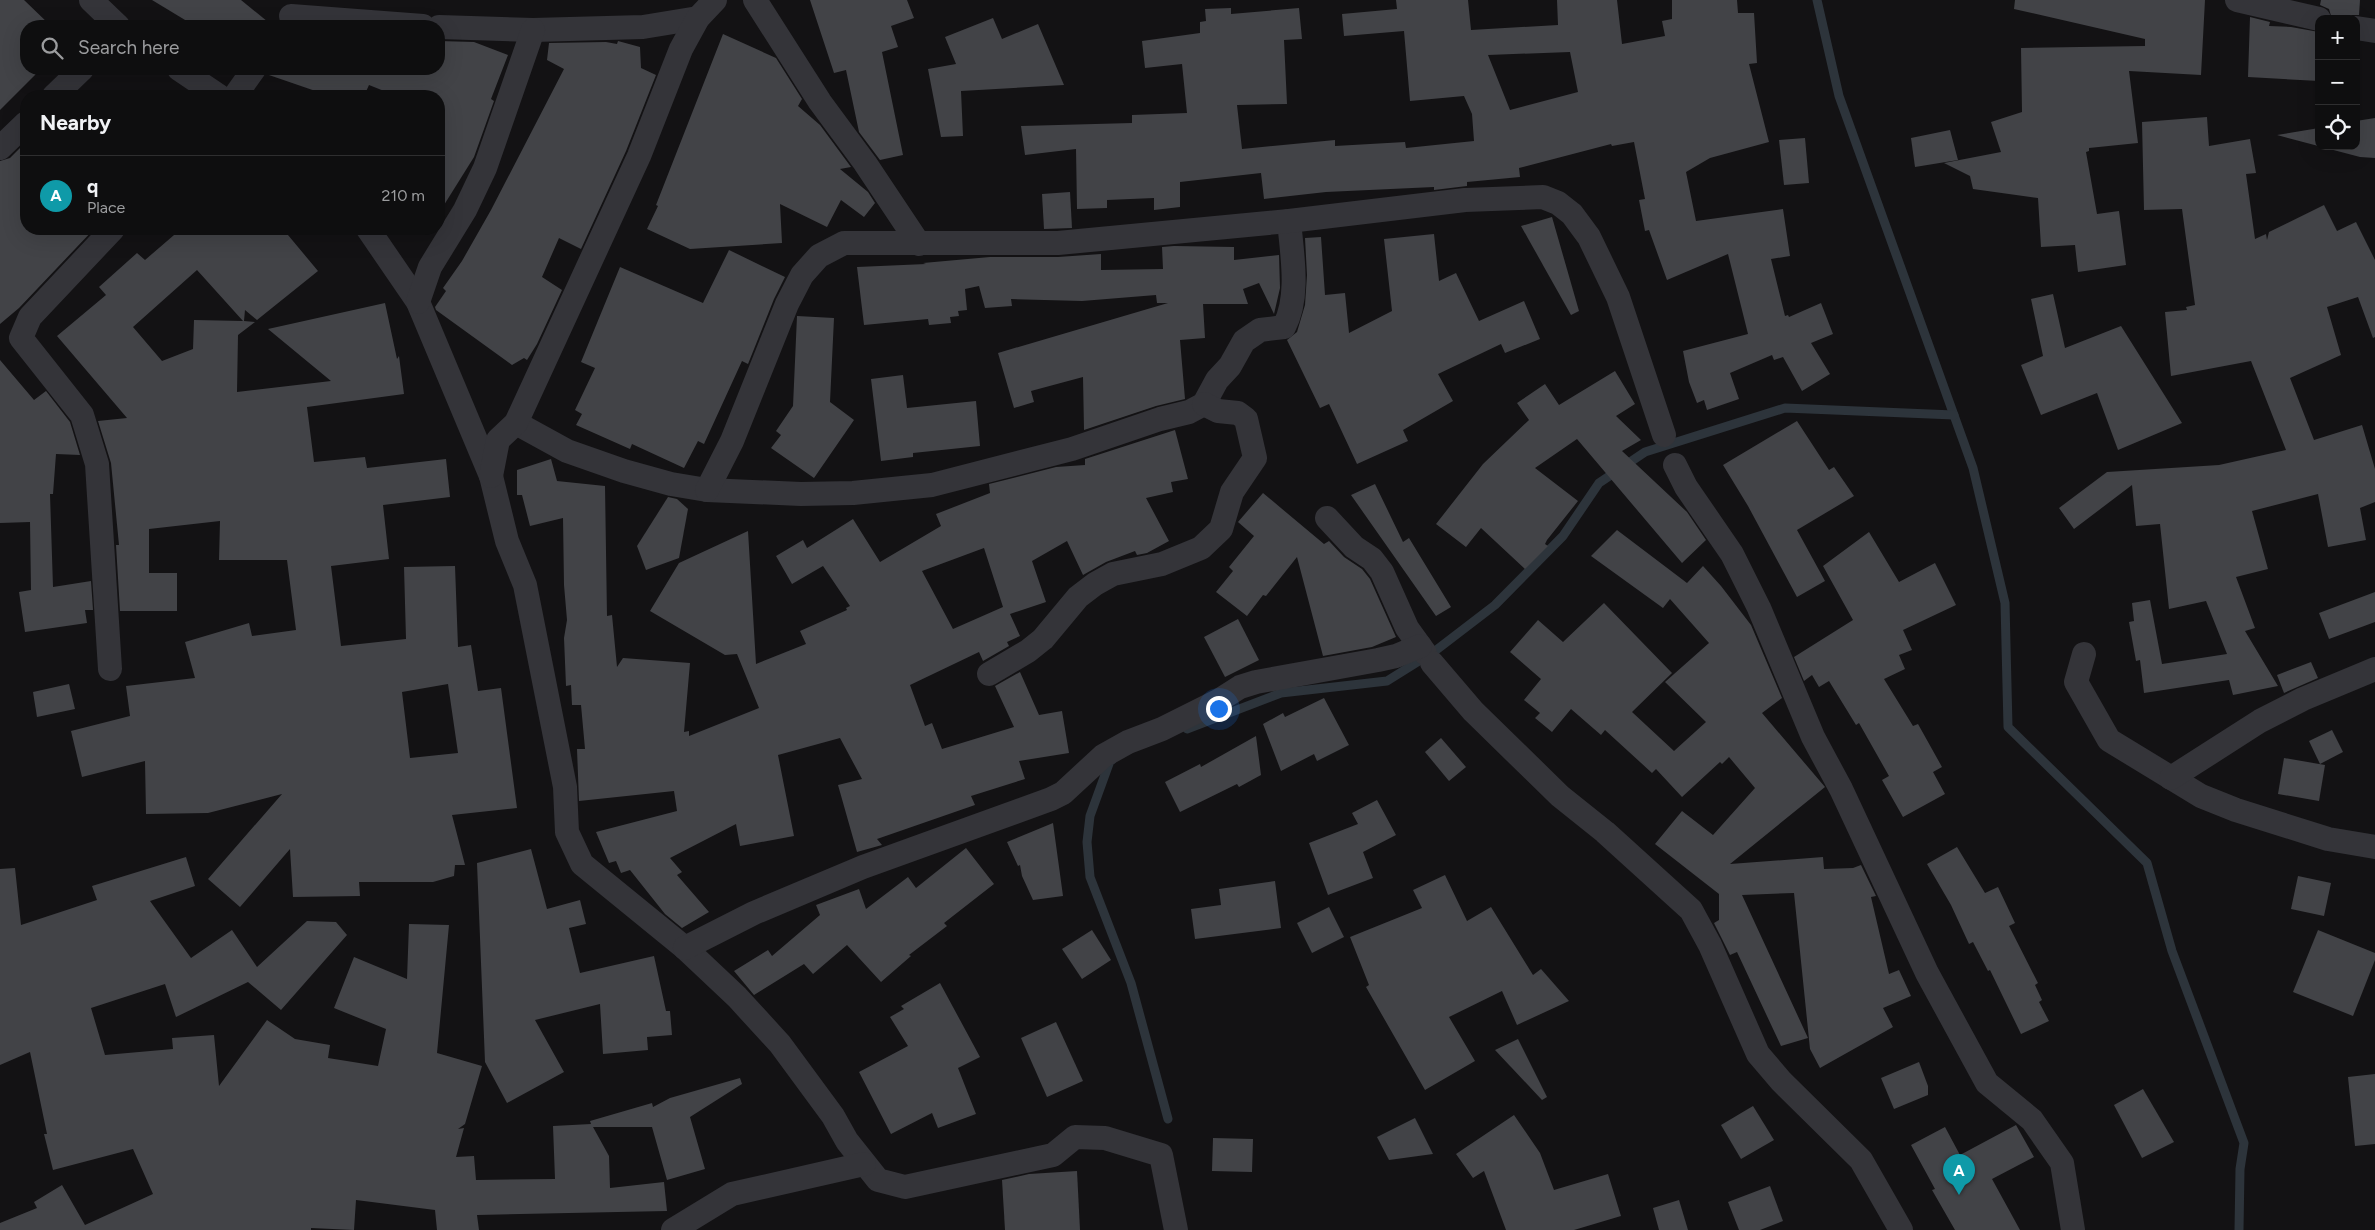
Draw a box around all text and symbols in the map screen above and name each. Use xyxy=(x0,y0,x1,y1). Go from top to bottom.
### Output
map controls xyxy=(2315,15,2360,150)
button: + xyxy=(2315,15,2360,60)
search box xyxy=(20,20,445,75)
icon: search xyxy=(38,34,66,62)
text: Search here xyxy=(78,36,180,59)
button: − xyxy=(2315,60,2360,105)
button: locate xyxy=(2315,105,2360,150)
text: Nearby xyxy=(40,110,111,135)
text: q xyxy=(87,175,98,198)
text: A xyxy=(50,186,62,205)
text: 210 m xyxy=(382,186,425,205)
text: Place xyxy=(87,198,125,217)
your location xyxy=(1206,696,1232,722)
pin: A xyxy=(1943,1154,1975,1195)

